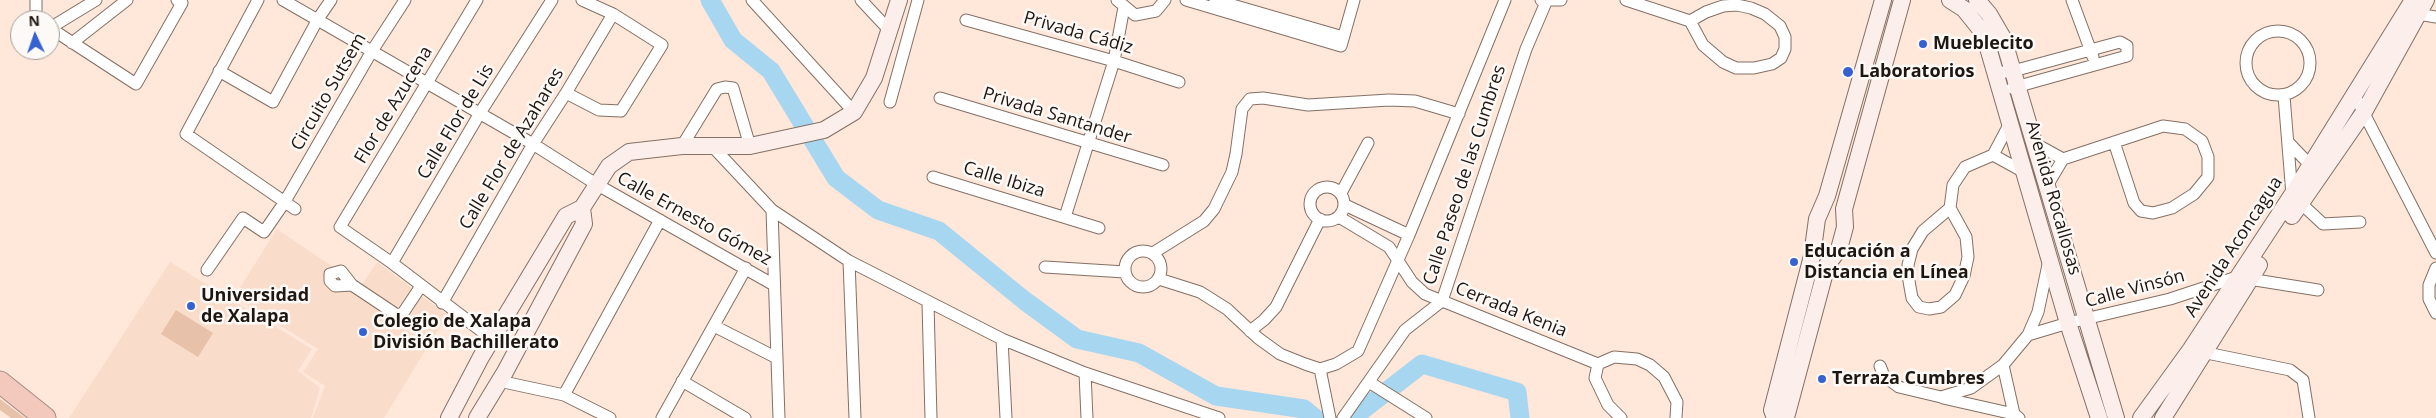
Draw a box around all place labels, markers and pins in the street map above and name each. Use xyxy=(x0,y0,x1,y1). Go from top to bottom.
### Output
place label: Mueblecito xyxy=(1933,33,2034,55)
marker: Mueblecito xyxy=(1917,38,1929,50)
place label: Laboratorios xyxy=(1859,61,1974,83)
marker: Laboratorios xyxy=(1841,65,1855,79)
place label: Educación a Distancia en Línea xyxy=(1804,241,1969,284)
marker: Educación a Distancia en Línea xyxy=(1788,256,1800,268)
place label: Universidad de Xalapa xyxy=(201,285,309,328)
marker: Universidad de Xalapa xyxy=(185,300,197,312)
place label: Colegio de Xalapa División Bachillerato xyxy=(373,311,559,354)
marker: Colegio de Xalapa División Bachillerato xyxy=(357,326,369,338)
place label: Terraza Cumbres xyxy=(1832,368,1985,390)
marker: Terraza Cumbres xyxy=(1816,373,1828,385)

